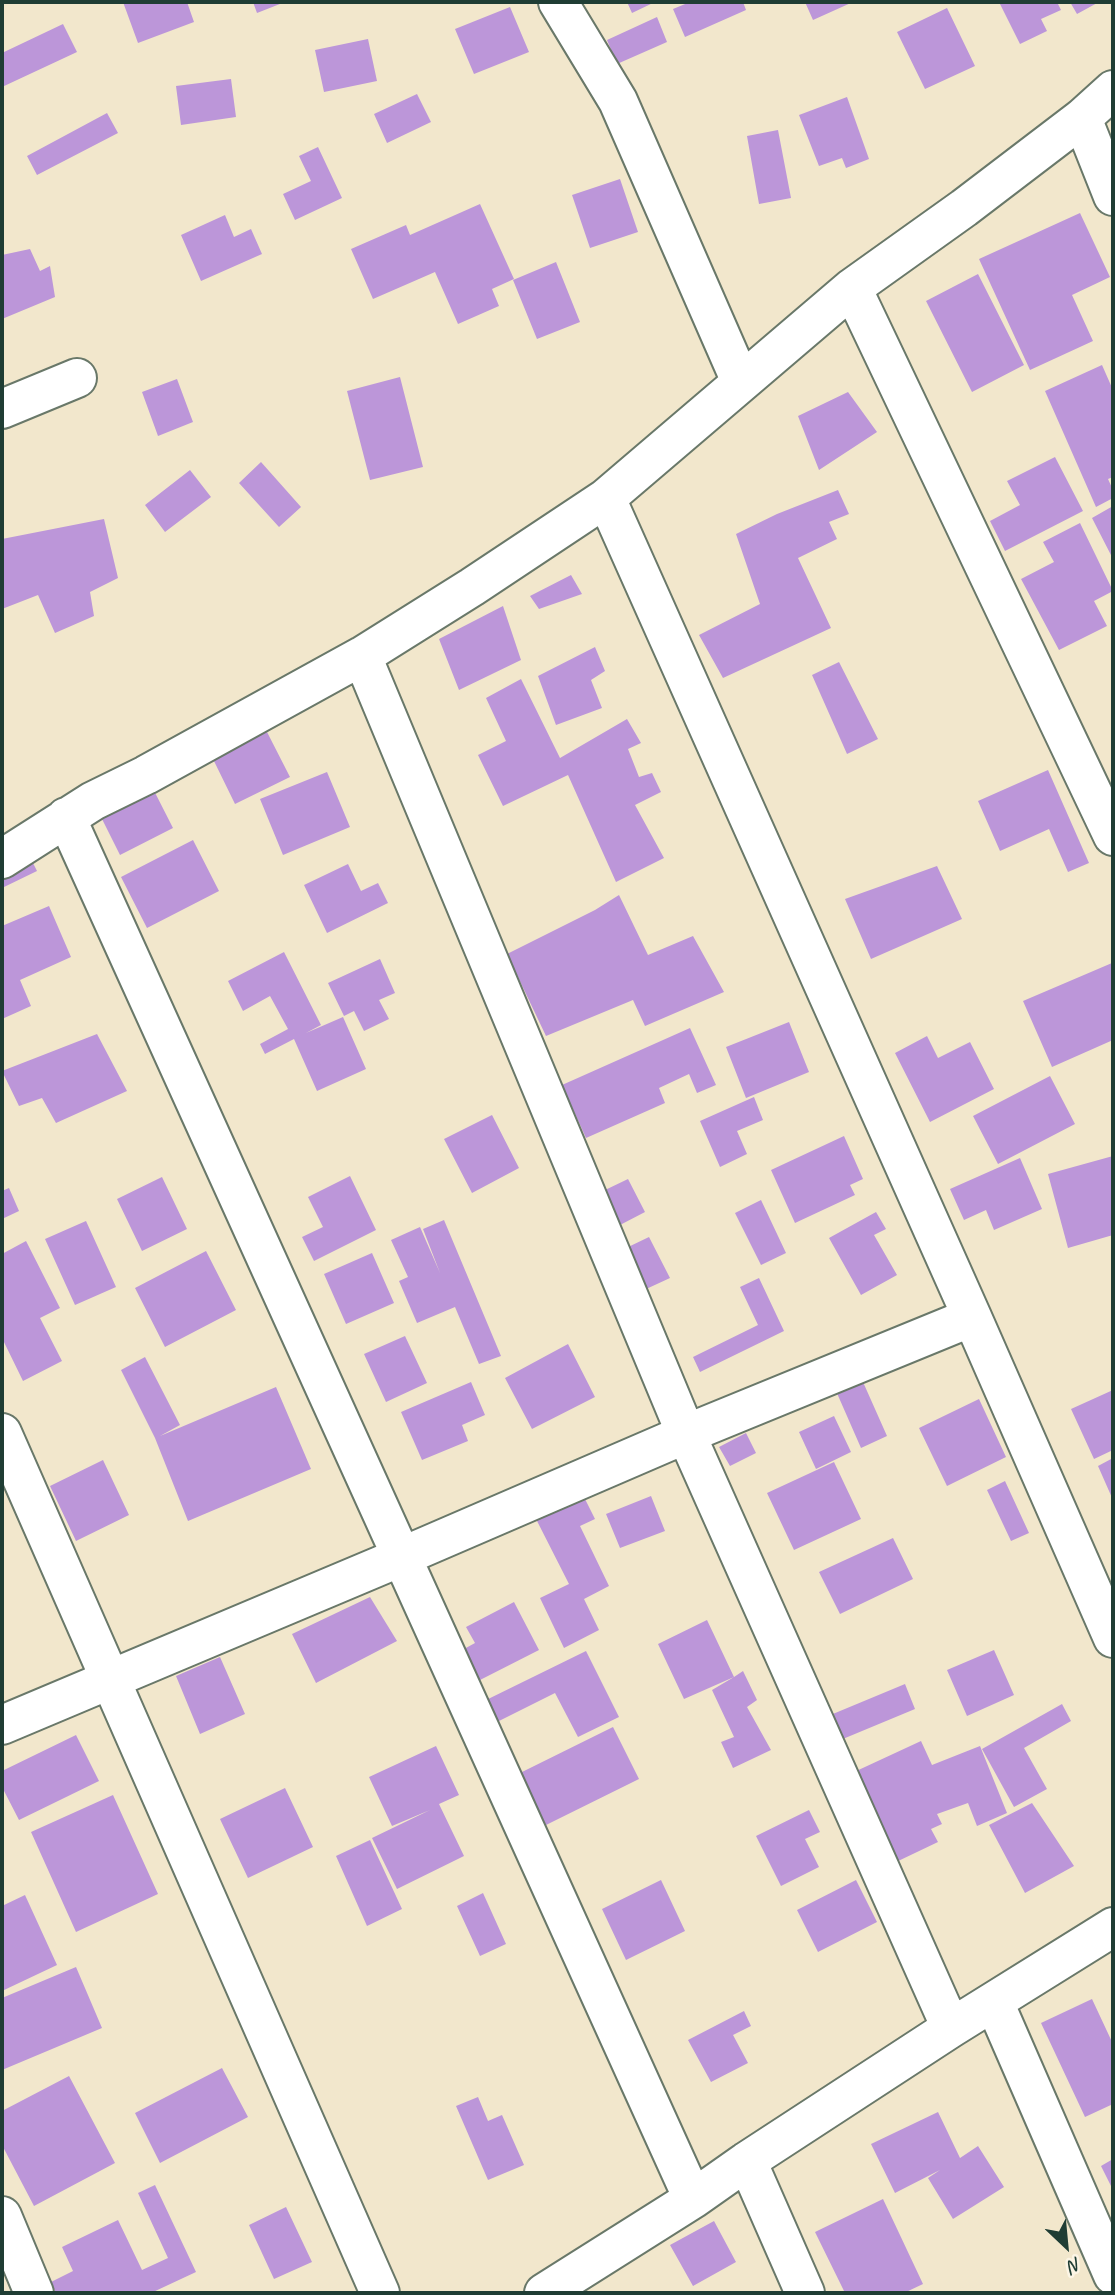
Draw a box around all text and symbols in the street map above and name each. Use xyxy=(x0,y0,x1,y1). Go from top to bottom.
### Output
north arrow xyxy=(1031,2211,1101,2281)
text: N xyxy=(1065,2252,1086,2278)

